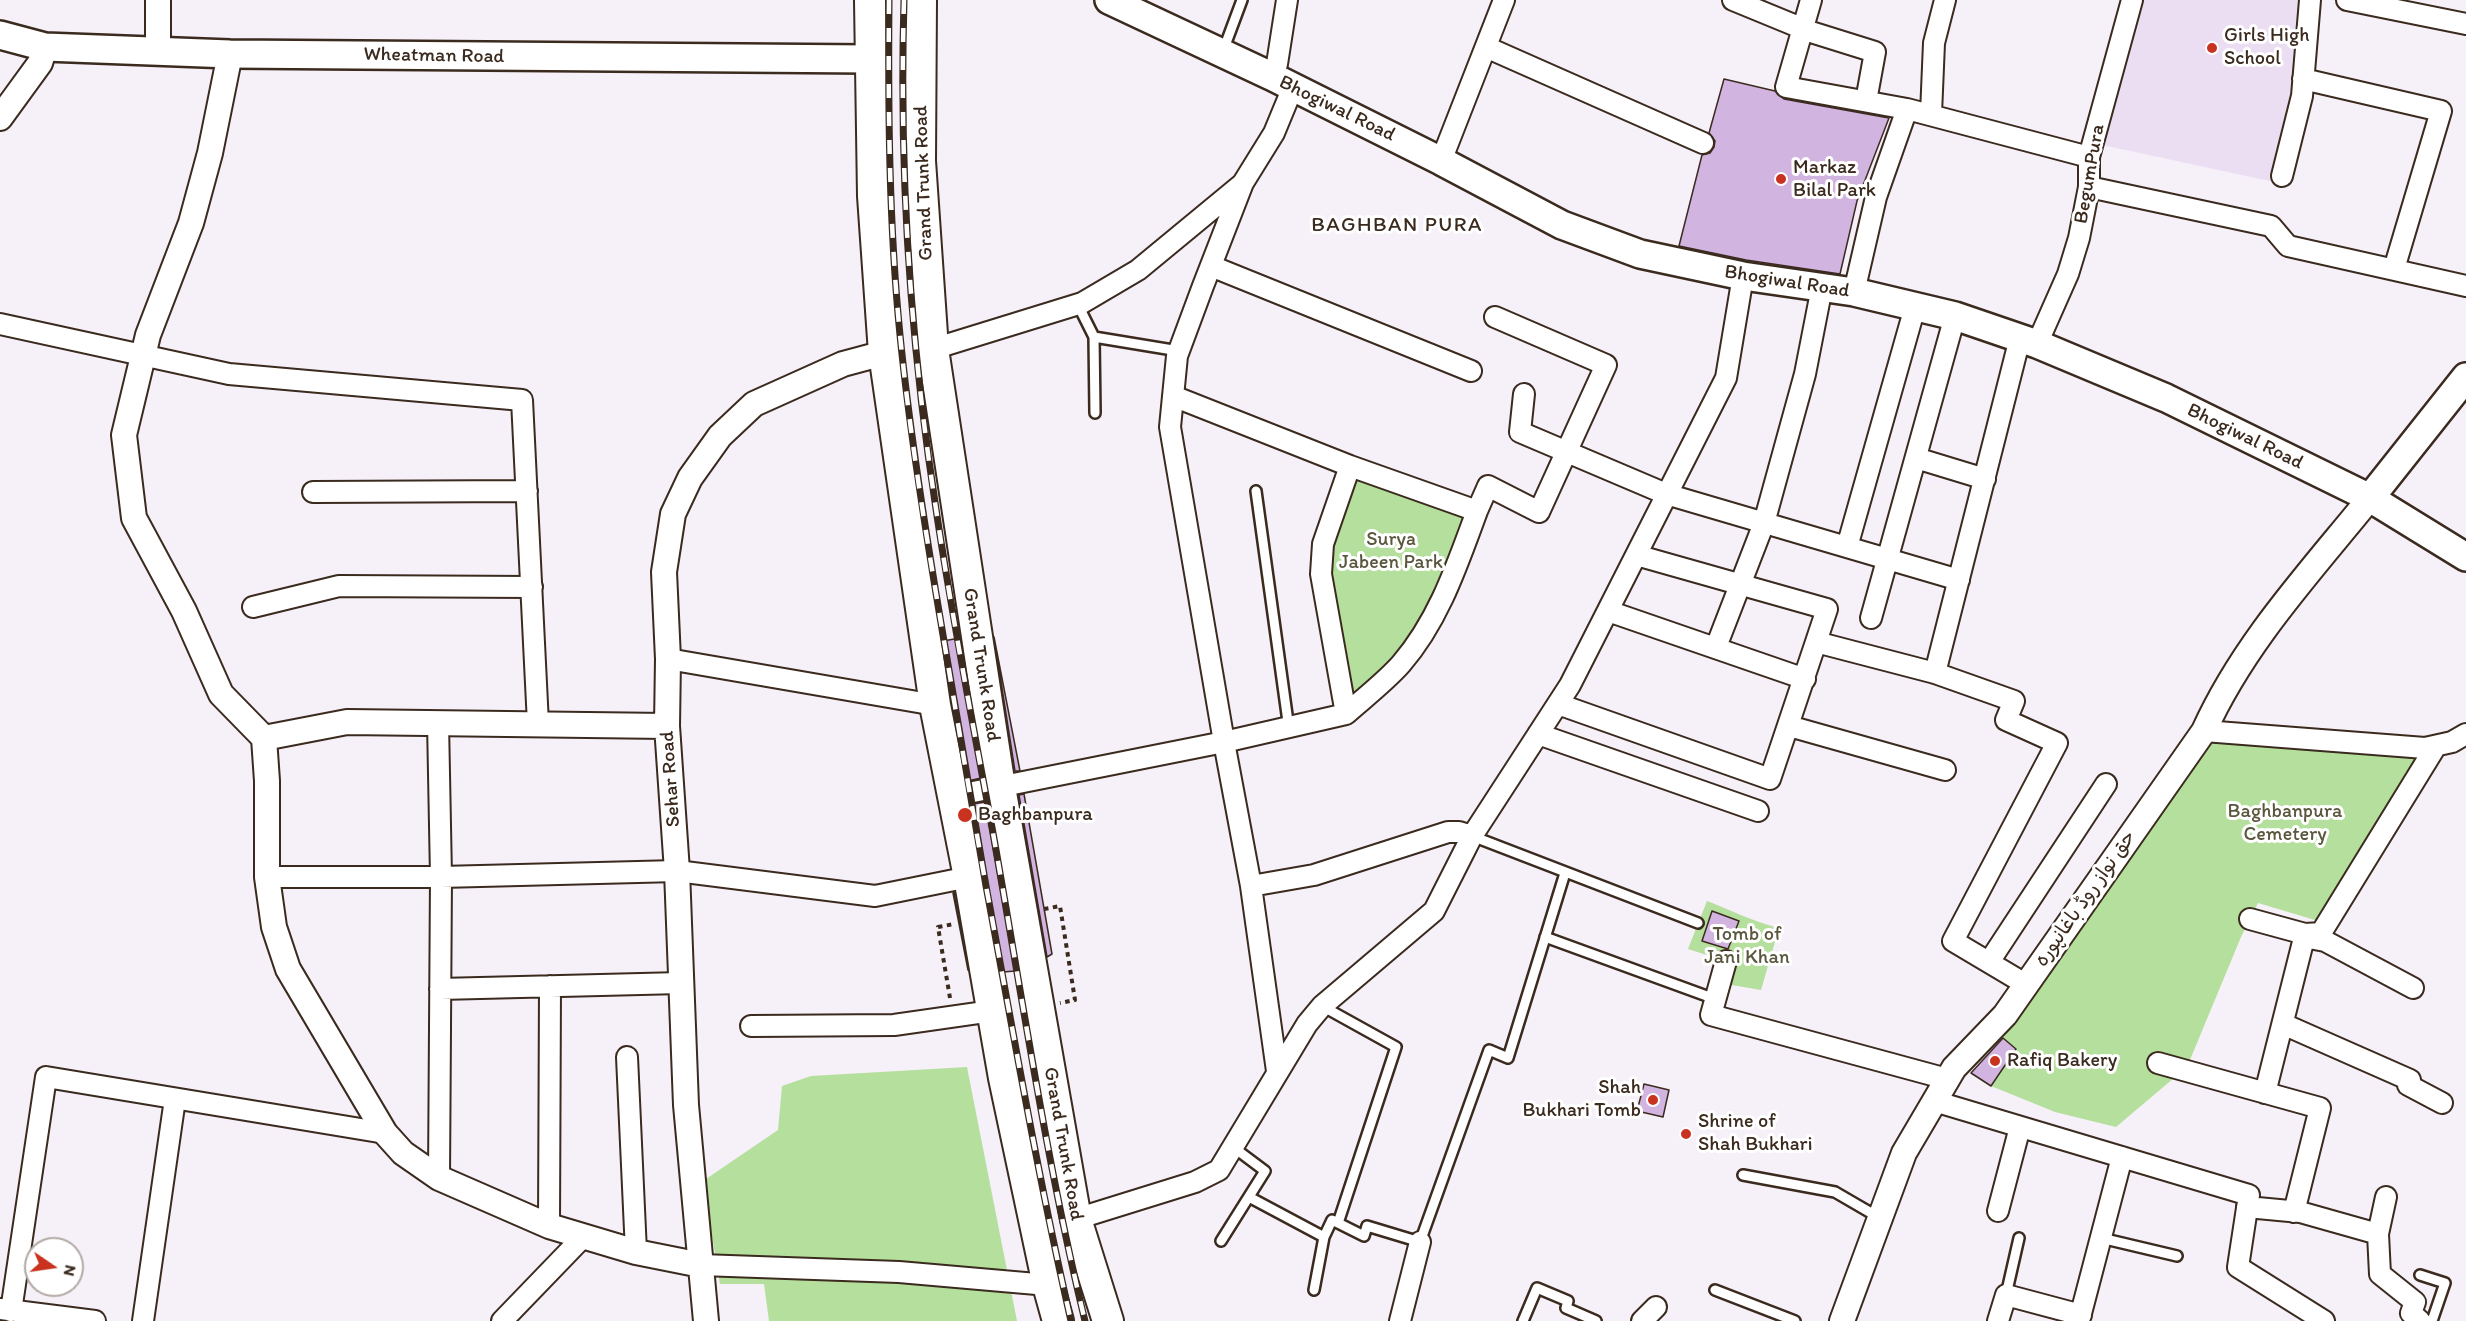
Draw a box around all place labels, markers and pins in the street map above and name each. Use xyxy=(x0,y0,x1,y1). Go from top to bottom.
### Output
place label: Girls High School xyxy=(2224,24,2309,71)
marker: Girls High School xyxy=(2205,41,2219,55)
place label: Markaz Bilal Park xyxy=(1793,156,1876,203)
marker: Markaz Bilal Park xyxy=(1774,172,1788,186)
place label: Baghbanpura xyxy=(978,803,1093,827)
marker: Baghbanpura xyxy=(956,806,974,824)
place label: Rafiq Bakery xyxy=(2007,1049,2117,1073)
marker: Rafiq Bakery xyxy=(1988,1054,2002,1068)
place label: Shah Bukhari Tomb xyxy=(1522,1076,1641,1123)
marker: Shah Bukhari Tomb xyxy=(1646,1093,1660,1107)
place label: Shrine of Shah Bukhari xyxy=(1698,1110,1813,1157)
marker: Shrine of Shah Bukhari xyxy=(1679,1127,1693,1141)

